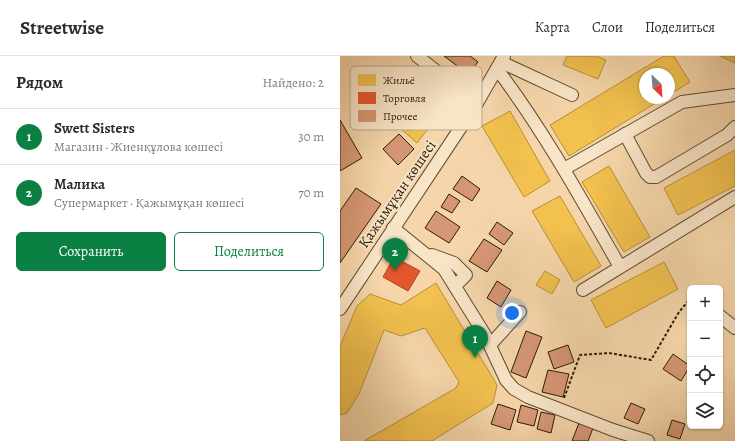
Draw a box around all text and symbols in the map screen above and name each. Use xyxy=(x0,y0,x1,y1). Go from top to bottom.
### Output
text: Streetwise xyxy=(20,15,104,41)
text: Карта xyxy=(535,18,570,37)
text: Слои xyxy=(592,18,623,37)
text: Поделиться xyxy=(645,18,715,37)
legend xyxy=(350,66,482,130)
north arrow xyxy=(639,68,675,104)
text: Рядом xyxy=(16,71,63,94)
text: Жильё xyxy=(383,73,415,88)
text: Найдено: 2 xyxy=(263,74,324,91)
text: Торговля xyxy=(383,91,426,106)
text: Прочее xyxy=(383,109,417,124)
text: Swett Sisters xyxy=(54,118,135,138)
text: 1 xyxy=(27,128,31,145)
text: 30 m xyxy=(298,128,324,145)
street label: Қажымұқан көшесі xyxy=(354,136,440,252)
text: Магазин · Жиенқұлова көшесі xyxy=(54,138,223,155)
text: Малика xyxy=(54,174,105,194)
text: 2 xyxy=(26,184,32,201)
text: 70 m xyxy=(298,184,324,201)
text: Супермаркет · Қажымұқан көшесі xyxy=(54,194,245,211)
button: Сохранить xyxy=(16,232,166,271)
button: Поделиться xyxy=(174,232,324,271)
pin: 2 xyxy=(382,238,408,271)
map controls xyxy=(687,285,723,429)
button: + xyxy=(687,285,723,321)
your location xyxy=(502,303,522,323)
button: − xyxy=(687,321,723,357)
pin: 1 xyxy=(462,325,488,358)
button: locate xyxy=(687,357,723,393)
button: layers xyxy=(687,393,723,429)

